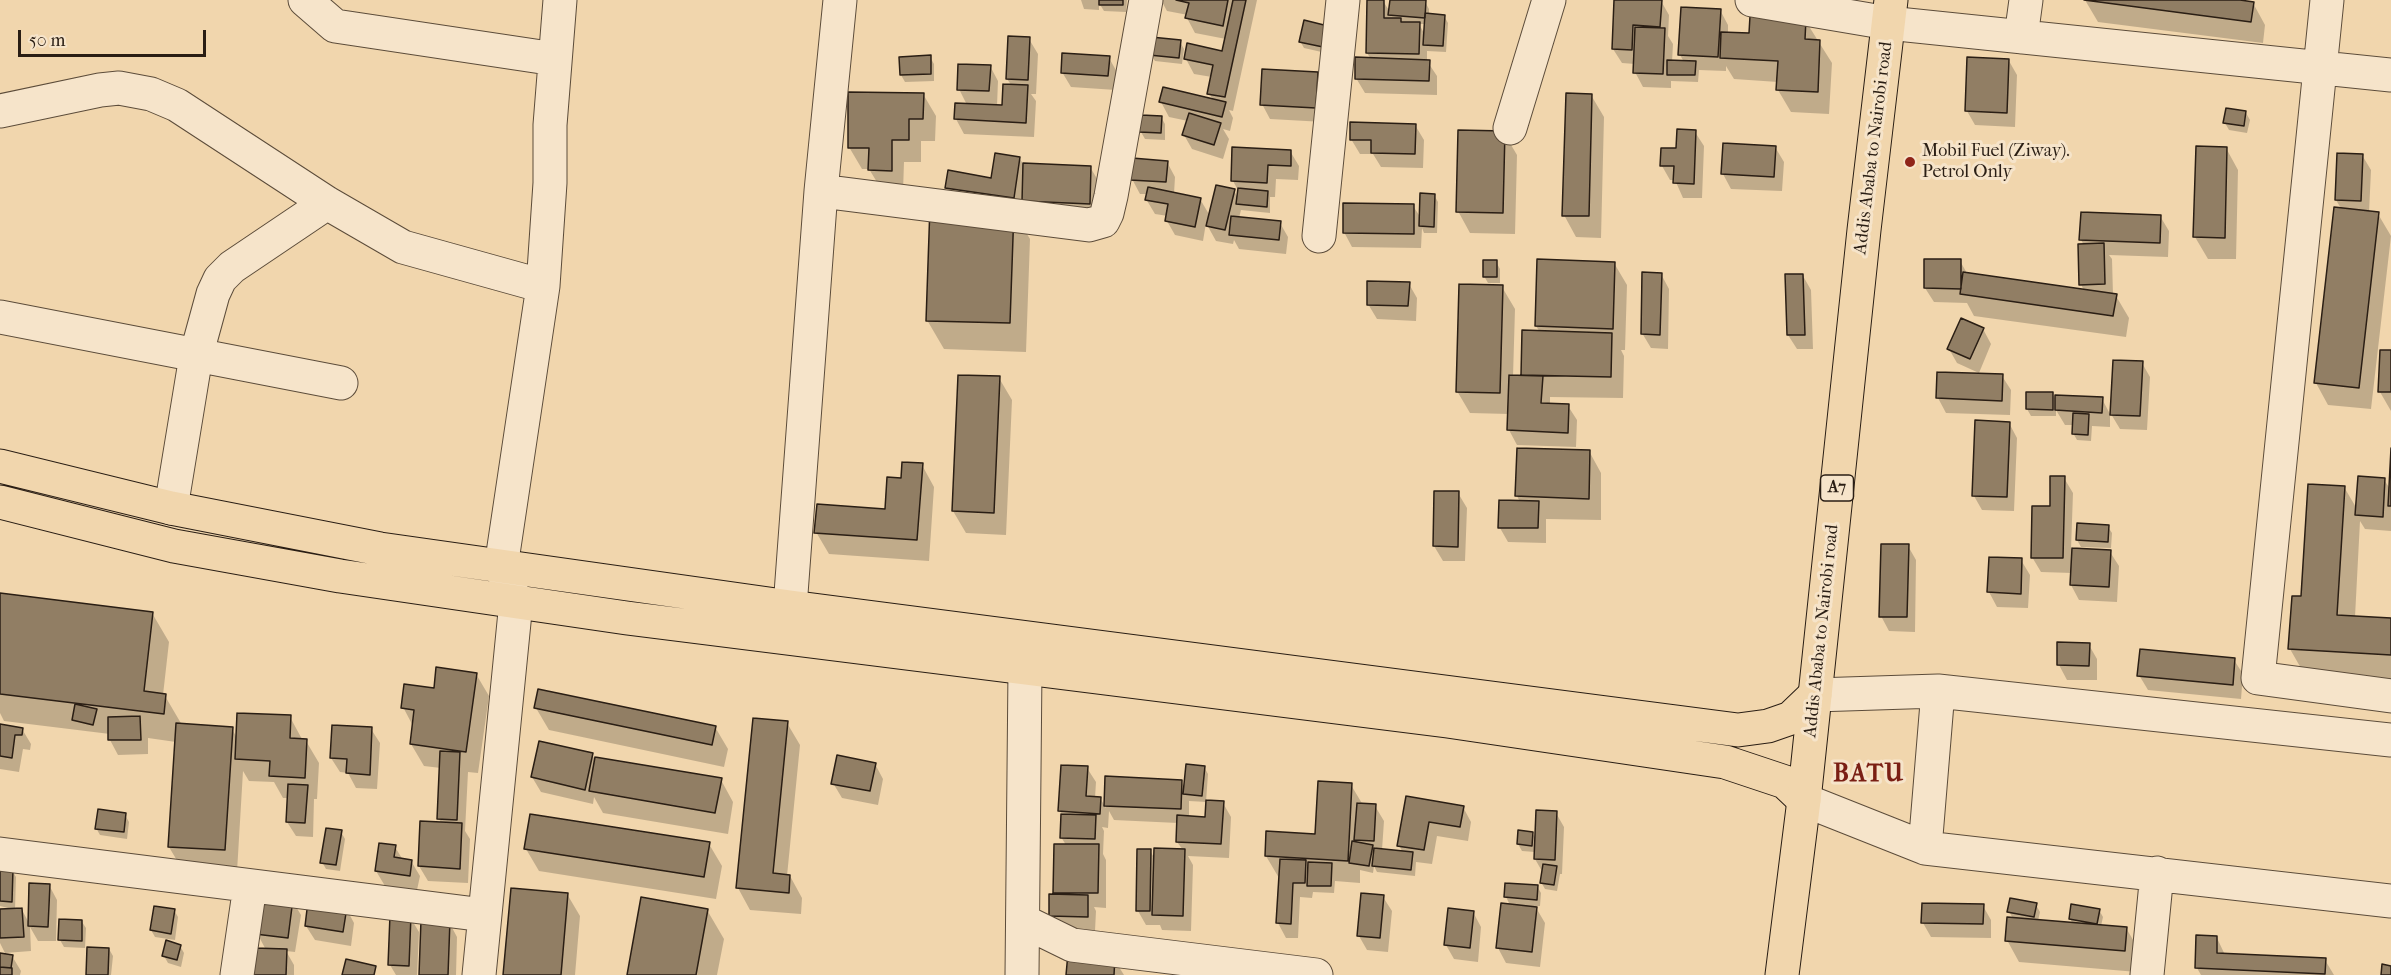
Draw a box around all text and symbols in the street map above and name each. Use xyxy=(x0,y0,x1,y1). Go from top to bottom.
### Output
scale bar xyxy=(21,18,208,56)
text: 50 m xyxy=(29,30,65,51)
street label: Addis Ababa to Nairobi road xyxy=(1850,40,1898,256)
place label: Mobil Fuel (Ziway). Petrol Only xyxy=(1922,141,2070,184)
marker: Mobil Fuel (Ziway). Petrol Only xyxy=(1903,155,1917,169)
road number: A7 xyxy=(1820,475,1854,501)
street label: Addis Ababa to Nairobi road xyxy=(1800,523,1844,739)
district label: BATU xyxy=(1833,761,1905,789)

